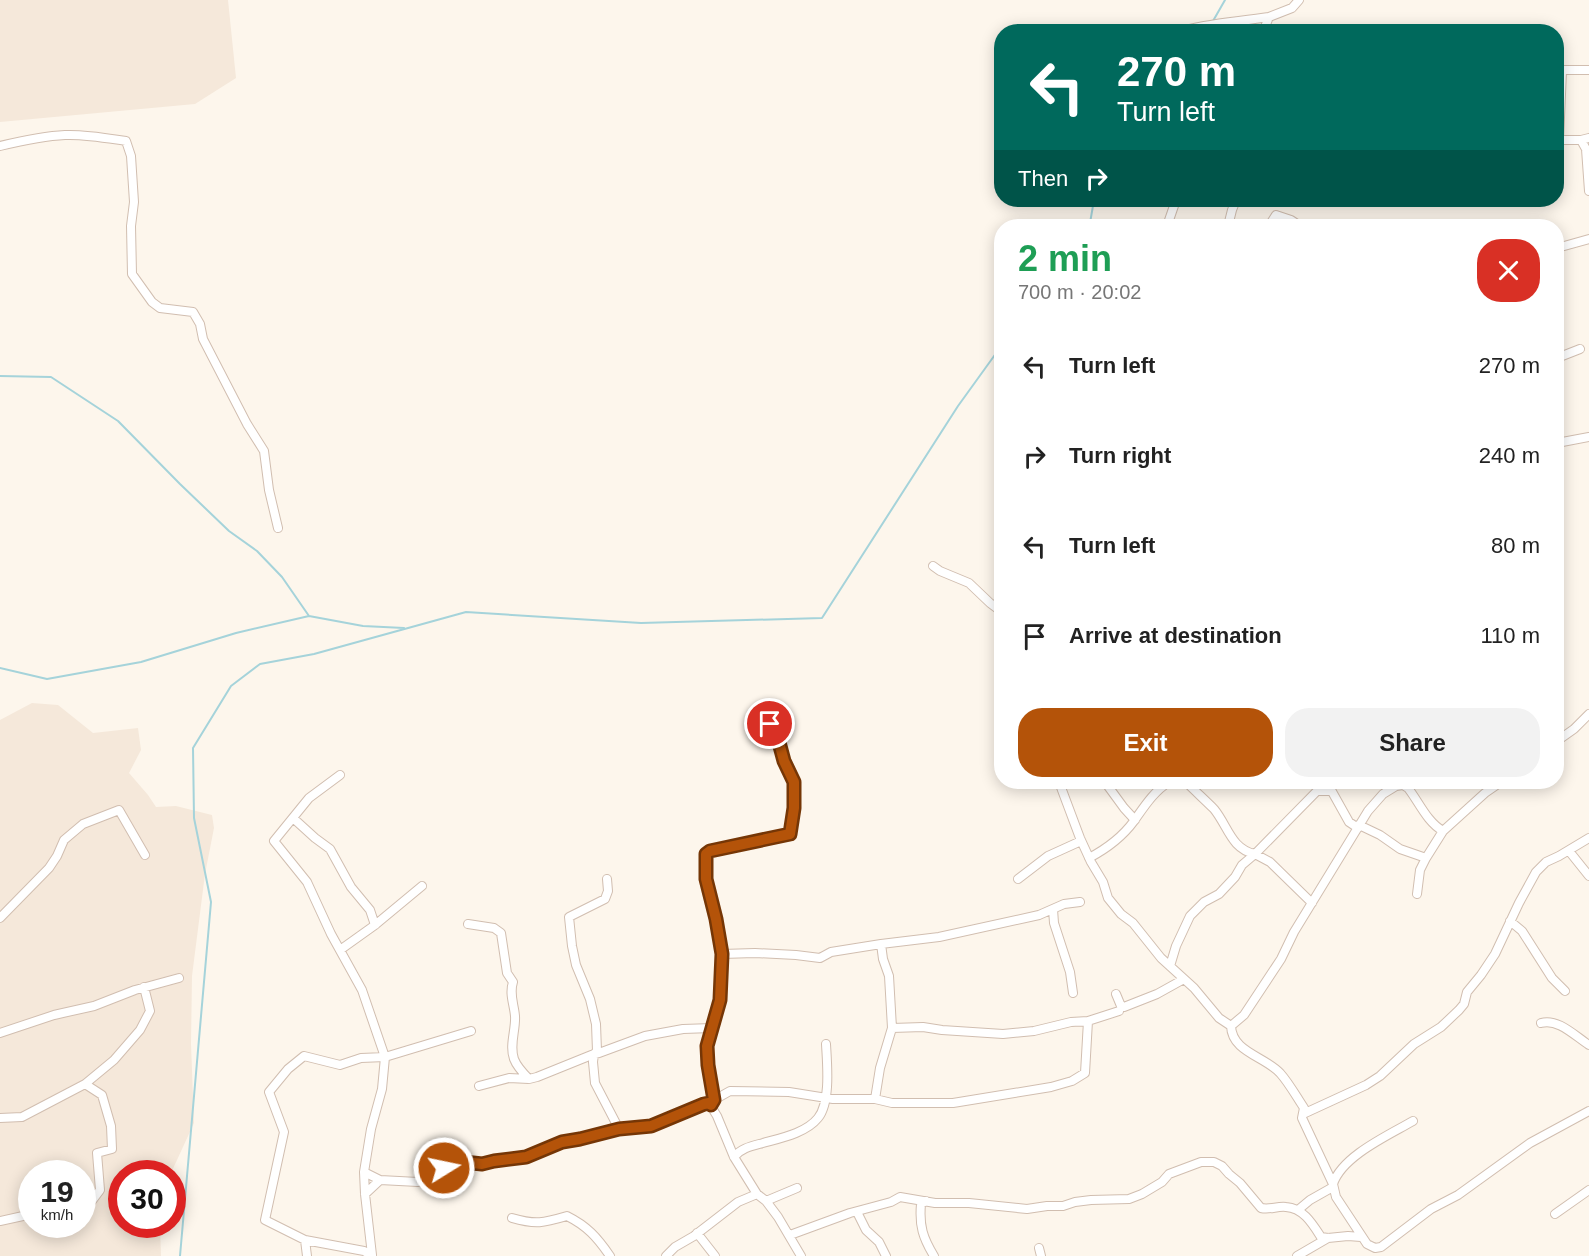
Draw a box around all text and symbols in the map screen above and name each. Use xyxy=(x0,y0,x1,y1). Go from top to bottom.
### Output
icon: left xyxy=(1018,48,1096,126)
text: 270 m xyxy=(1117,48,1236,95)
text: Turn left xyxy=(1117,97,1215,127)
icon: right xyxy=(1080,162,1113,195)
text: Then xyxy=(1018,166,1068,191)
text: 2 min xyxy=(1018,238,1112,279)
button: close xyxy=(1477,239,1540,302)
text: 700 m · 20:02 xyxy=(1018,281,1141,303)
icon: left xyxy=(1018,350,1051,383)
text: Turn left xyxy=(1069,353,1155,378)
text: 270 m xyxy=(1479,353,1540,378)
icon: right xyxy=(1018,440,1051,473)
text: Turn right xyxy=(1069,443,1171,468)
text: 240 m xyxy=(1479,443,1540,468)
icon: left xyxy=(1018,530,1051,563)
text: Turn left xyxy=(1069,533,1155,558)
text: 80 m xyxy=(1491,533,1540,558)
icon: arrive xyxy=(1018,620,1051,653)
text: Arrive at destination xyxy=(1069,623,1282,648)
text: 110 m xyxy=(1480,623,1540,648)
pin xyxy=(744,698,795,749)
icon: arrive xyxy=(753,707,786,740)
button: Exit xyxy=(1018,708,1273,777)
button: Share xyxy=(1285,708,1540,777)
position arrow xyxy=(412,1136,476,1200)
speed limit sign: 30 xyxy=(108,1160,186,1238)
text: 19 xyxy=(40,1175,74,1208)
text: km/h xyxy=(41,1206,73,1223)

